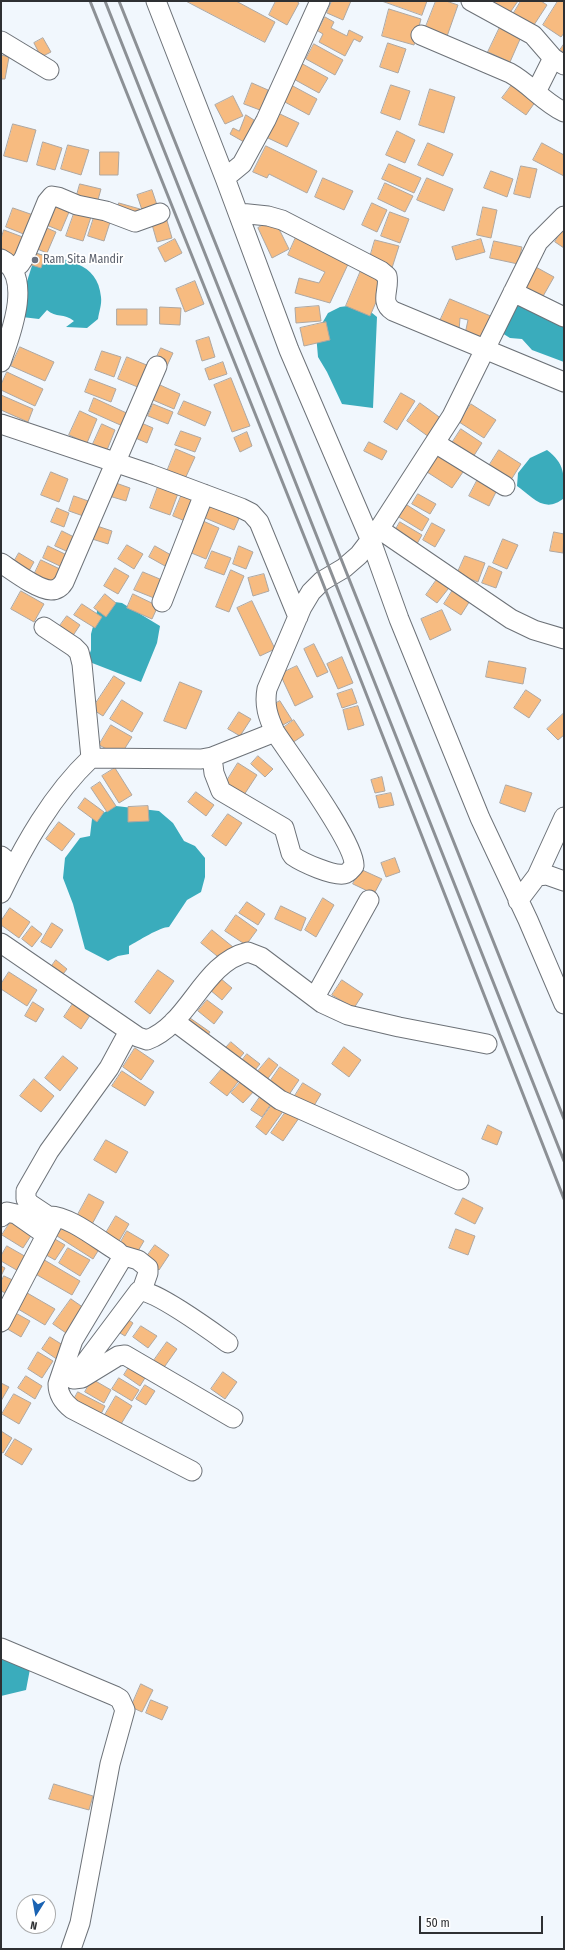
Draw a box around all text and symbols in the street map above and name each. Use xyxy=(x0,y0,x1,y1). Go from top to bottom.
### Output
place label: Ram Sita Mandir xyxy=(43,253,123,267)
marker: Ram Sita Mandir xyxy=(30,255,40,265)
north arrow xyxy=(16,1894,56,1934)
scale bar xyxy=(421,1908,545,1934)
text: 50 m xyxy=(426,1916,450,1930)
text: N xyxy=(29,1918,38,1932)

